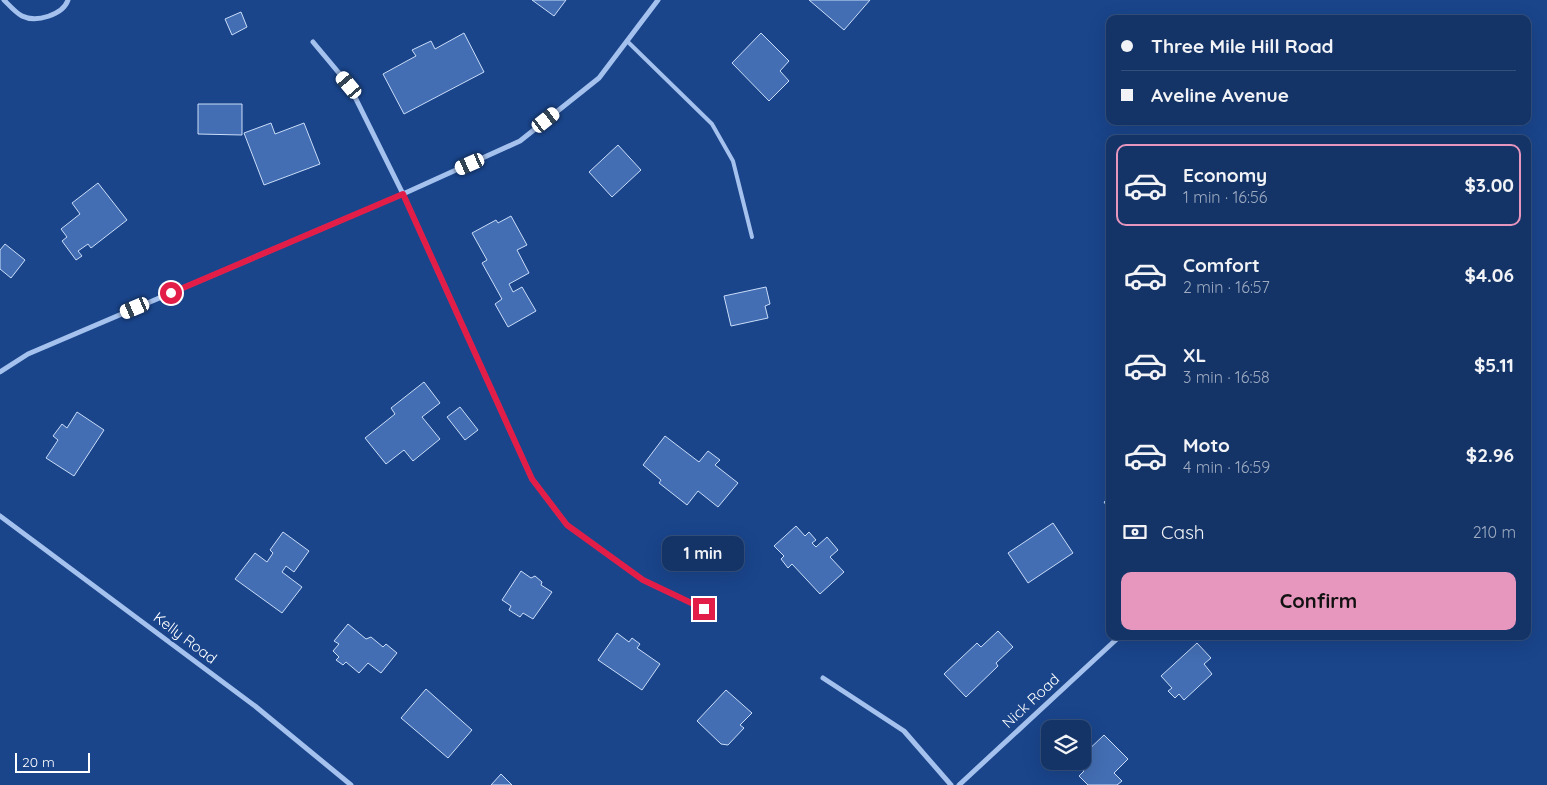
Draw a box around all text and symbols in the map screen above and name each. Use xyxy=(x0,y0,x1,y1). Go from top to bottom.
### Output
text: Three Mile Hill Road xyxy=(1151,34,1334,58)
car xyxy=(333,69,364,101)
text: Aveline Avenue xyxy=(1151,83,1289,107)
car xyxy=(529,105,562,135)
car xyxy=(453,151,486,177)
icon: car xyxy=(1123,163,1168,208)
text: Economy xyxy=(1183,163,1267,187)
text: $3.00 xyxy=(1464,173,1514,197)
text: 1 min · 16:56 xyxy=(1183,187,1267,207)
icon: car xyxy=(1123,253,1168,298)
text: Comfort xyxy=(1183,253,1260,277)
text: $4.06 xyxy=(1465,263,1514,287)
text: 2 min · 16:57 xyxy=(1183,277,1270,297)
route start xyxy=(160,282,182,304)
car xyxy=(118,295,151,321)
icon: car xyxy=(1123,343,1168,388)
text: XL xyxy=(1183,343,1206,367)
text: $5.11 xyxy=(1474,353,1514,377)
text: 3 min · 16:58 xyxy=(1183,367,1270,387)
icon: car xyxy=(1123,433,1168,478)
text: Moto xyxy=(1183,433,1230,457)
text: $2.96 xyxy=(1466,443,1514,467)
text: 4 min · 16:59 xyxy=(1183,457,1270,477)
icon: cash xyxy=(1121,518,1149,546)
text: Cash xyxy=(1161,520,1205,544)
text: 210 m xyxy=(1473,522,1516,542)
callout: 1 min xyxy=(663,536,745,572)
text: 1 min xyxy=(684,543,722,563)
button: Confirm xyxy=(1121,572,1516,630)
route end xyxy=(693,598,715,620)
street label: Kelly Road xyxy=(150,608,221,668)
street label: Nick Road xyxy=(998,669,1063,732)
map controls xyxy=(1041,720,1091,770)
button: layers xyxy=(1041,720,1091,770)
scale bar xyxy=(15,750,90,773)
text: 20 m xyxy=(22,753,55,771)

